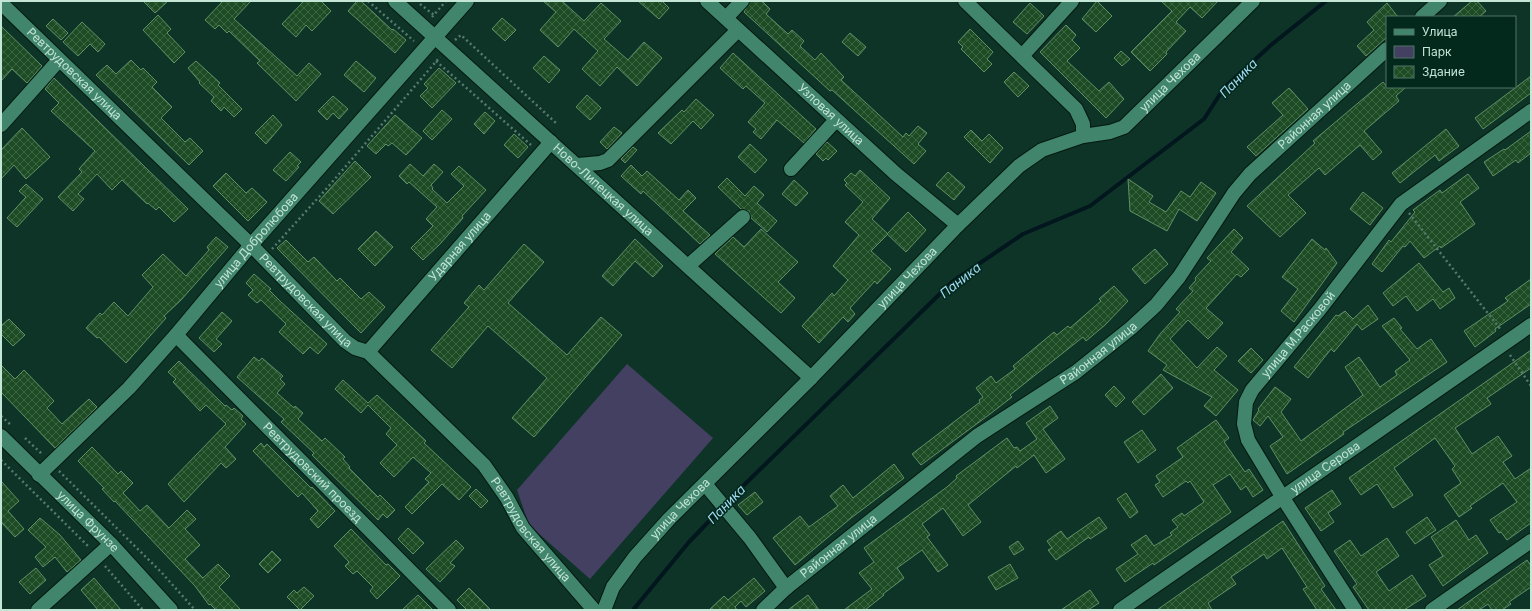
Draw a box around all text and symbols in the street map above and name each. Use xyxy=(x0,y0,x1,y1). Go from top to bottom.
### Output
legend xyxy=(1386,16,1516,88)
street label: Ревтрудовская улица xyxy=(24,24,125,123)
text: Улица xyxy=(1422,24,1457,39)
text: Парк xyxy=(1422,44,1452,59)
street label: улица Чехова xyxy=(1136,48,1203,115)
water label: Паника xyxy=(1216,55,1260,101)
text: Здание xyxy=(1422,64,1465,79)
street label: Районная улица xyxy=(1274,78,1354,152)
street label: Узловая улица xyxy=(795,80,867,148)
street label: Ново-Липецкая улица xyxy=(550,140,657,239)
street label: улица Добролюбова xyxy=(210,189,301,291)
street label: Ударная улица xyxy=(425,208,494,284)
street label: улица Чехова xyxy=(874,244,940,311)
street label: Ревтрудовская улица xyxy=(256,250,355,351)
water label: Паника xyxy=(936,259,984,301)
street label: улица М.Расковой xyxy=(1258,288,1338,380)
street label: Районная улица xyxy=(1057,318,1140,388)
street label: Ревтрудовский проезд xyxy=(260,419,366,526)
street label: улица Серова xyxy=(1287,438,1363,496)
street label: Ревтрудовская улица xyxy=(488,474,574,585)
street label: улица Чехова xyxy=(647,475,713,542)
water label: Паника xyxy=(704,481,748,527)
street label: улица Фрунзе xyxy=(54,487,123,555)
street label: Районная улица xyxy=(797,511,880,581)

